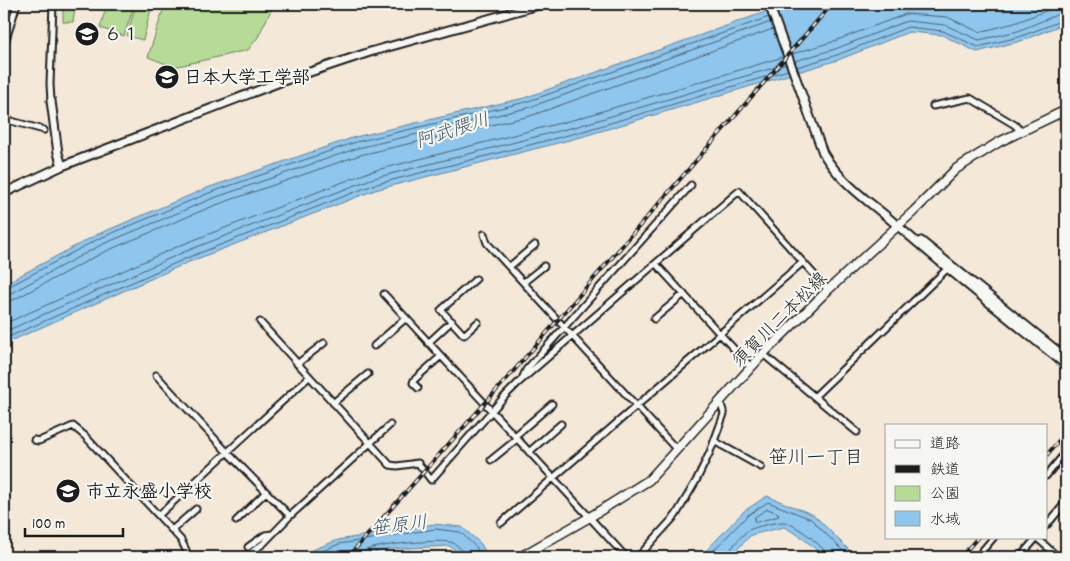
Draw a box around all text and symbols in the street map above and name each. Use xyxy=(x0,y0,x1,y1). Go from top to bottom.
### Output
school or university icon: ６１ xyxy=(74,21,100,47)
place label: ６１ xyxy=(104,24,140,49)
school or university icon: 日本大学工学部 xyxy=(154,64,180,90)
place label: 日本大学工学部 xyxy=(184,67,310,92)
water label: 阿武隈川 xyxy=(413,108,493,157)
street label: 須賀川二本松線 xyxy=(727,267,834,374)
legend xyxy=(885,424,1048,538)
text: 道路 xyxy=(930,434,960,456)
district label: 笹川一丁目 xyxy=(768,446,864,473)
text: 鉄道 xyxy=(930,460,960,482)
school or university icon: 市立永盛小学校 xyxy=(55,478,81,504)
place label: 市立永盛小学校 xyxy=(86,481,212,506)
text: 公園 xyxy=(930,484,960,506)
scale bar xyxy=(25,506,122,538)
text: 水域 xyxy=(930,510,960,532)
water label: 笹原川 xyxy=(369,511,429,544)
text: 100 m xyxy=(32,514,65,536)

